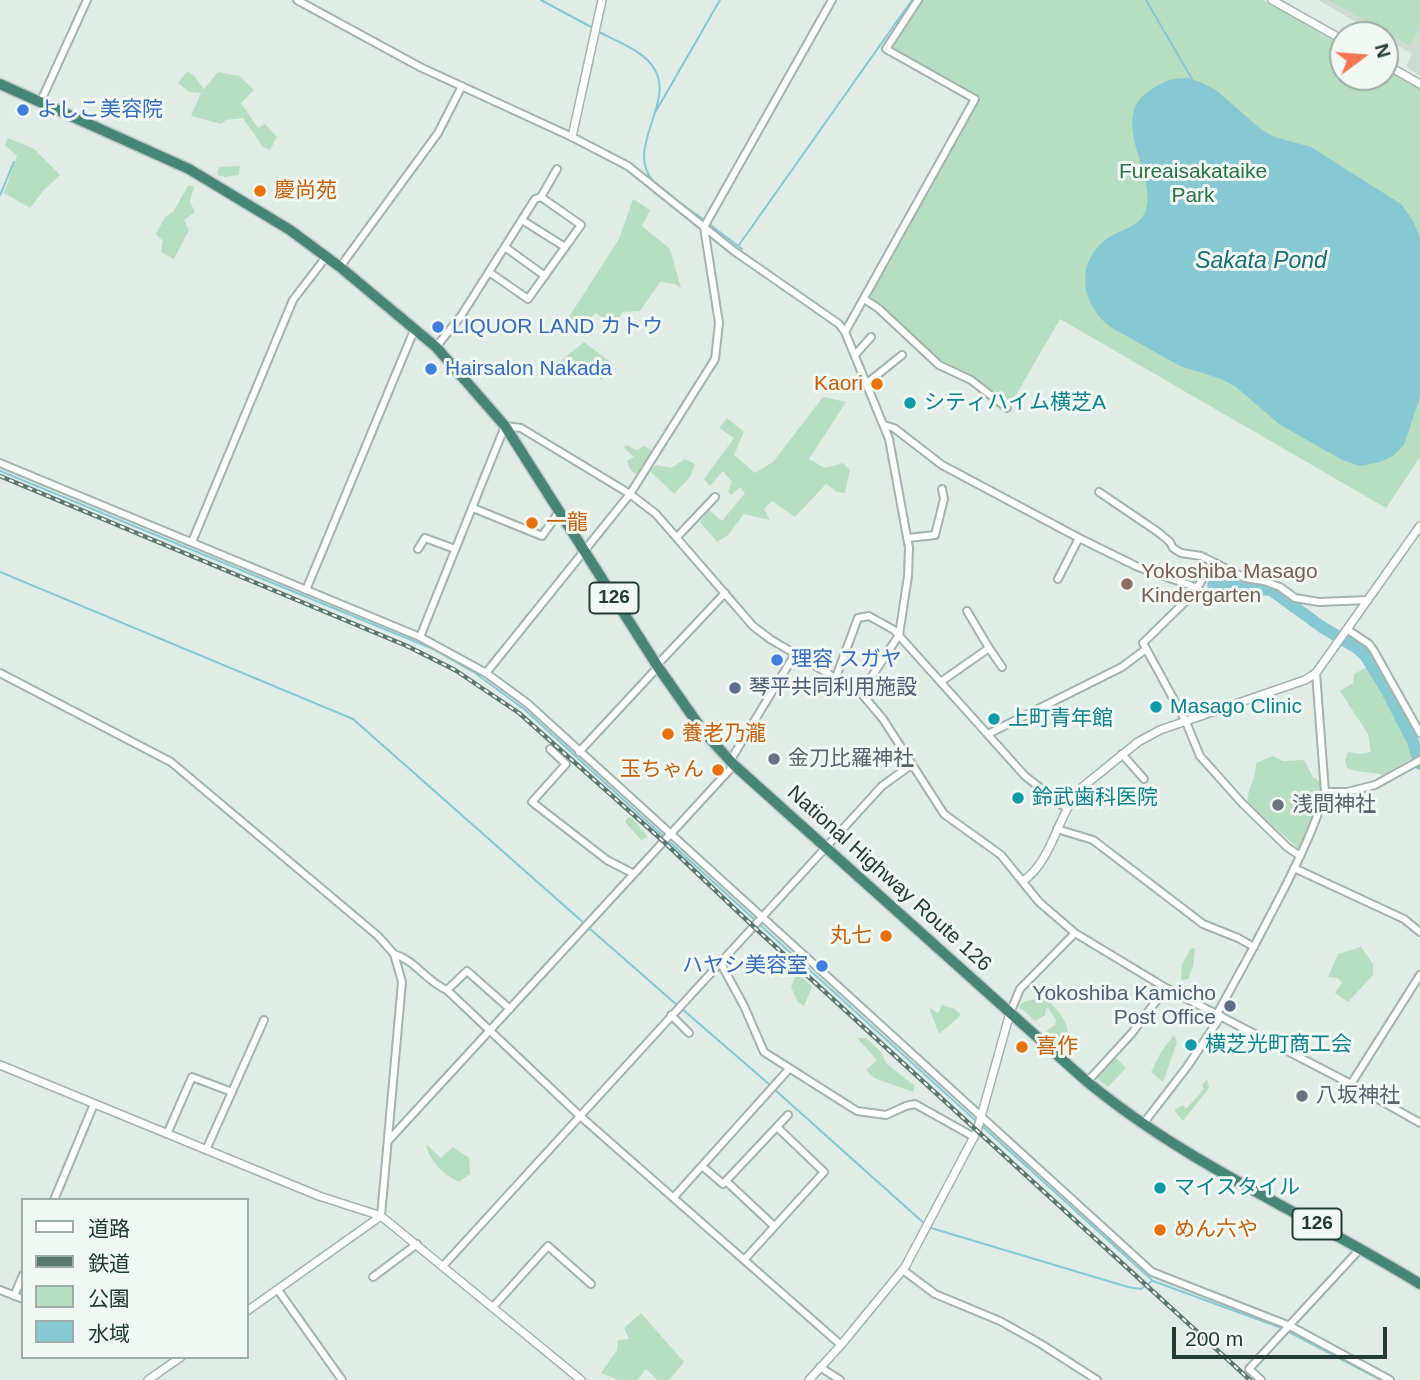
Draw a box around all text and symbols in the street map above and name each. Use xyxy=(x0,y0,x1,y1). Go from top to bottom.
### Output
north arrow xyxy=(1329,21,1399,91)
text: N xyxy=(1371,41,1395,60)
place label: よしこ美容院 xyxy=(37,97,163,123)
marker: よしこ美容院 xyxy=(15,102,31,118)
park label: Fureaisakataike Park xyxy=(1119,159,1267,209)
place label: 慶尚苑 xyxy=(274,178,337,204)
marker: 慶尚苑 xyxy=(252,183,268,199)
water label: Sakata Pond xyxy=(1195,248,1327,276)
place label: LIQUOR LAND カトウ xyxy=(452,314,663,340)
marker: LIQUOR LAND カトウ xyxy=(430,319,446,335)
place label: Hairsalon Nakada xyxy=(445,356,612,382)
marker: Hairsalon Nakada xyxy=(423,361,439,377)
place label: Kaori xyxy=(814,371,863,397)
marker: Kaori xyxy=(869,376,885,392)
place label: シティハイム横芝A xyxy=(924,390,1106,416)
marker: シティハイム横芝A xyxy=(902,395,918,411)
place label: 一龍 xyxy=(546,510,588,536)
marker: 一龍 xyxy=(524,515,540,531)
place label: Yokoshiba Masago Kindergarten xyxy=(1141,559,1318,609)
marker: Yokoshiba Masago Kindergarten xyxy=(1119,576,1135,592)
road number: 126 xyxy=(590,582,638,614)
place label: 理容 スガヤ xyxy=(791,647,902,673)
marker: 理容 スガヤ xyxy=(769,652,785,668)
place label: 琴平共同利用施設 xyxy=(749,675,917,701)
marker: 琴平共同利用施設 xyxy=(727,680,743,696)
place label: Masago Clinic xyxy=(1170,694,1302,720)
marker: Masago Clinic xyxy=(1148,699,1164,715)
place label: 上町青年館 xyxy=(1008,706,1113,732)
marker: 上町青年館 xyxy=(986,711,1002,727)
place label: 養老乃瀧 xyxy=(682,721,766,747)
marker: 養老乃瀧 xyxy=(660,726,676,742)
place label: 金刀比羅神社 xyxy=(788,746,914,772)
marker: 金刀比羅神社 xyxy=(766,751,782,767)
place label: 玉ちゃん xyxy=(620,757,704,783)
marker: 玉ちゃん xyxy=(710,762,726,778)
street label: National Highway Route 126 xyxy=(782,781,996,977)
place label: 鈴武歯科医院 xyxy=(1032,785,1158,811)
marker: 鈴武歯科医院 xyxy=(1010,790,1026,806)
place label: 浅間神社 xyxy=(1292,792,1376,818)
marker: 浅間神社 xyxy=(1270,797,1286,813)
place label: 丸七 xyxy=(830,923,872,949)
marker: 丸七 xyxy=(878,928,894,944)
place label: ハヤシ美容室 xyxy=(682,953,808,979)
marker: ハヤシ美容室 xyxy=(814,958,830,974)
place label: Yokoshiba Kamicho Post Office xyxy=(1032,981,1216,1031)
marker: Yokoshiba Kamicho Post Office xyxy=(1222,998,1238,1014)
place label: 横芝光町商工会 xyxy=(1205,1032,1352,1058)
place label: 喜作 xyxy=(1036,1034,1078,1060)
marker: 横芝光町商工会 xyxy=(1183,1037,1199,1053)
marker: 喜作 xyxy=(1014,1039,1030,1055)
place label: 八坂神社 xyxy=(1316,1083,1400,1109)
marker: 八坂神社 xyxy=(1294,1088,1310,1104)
place label: マイスタイル xyxy=(1174,1175,1300,1201)
marker: マイスタイル xyxy=(1152,1180,1168,1196)
legend xyxy=(21,1198,248,1359)
road number: 126 xyxy=(1292,1208,1342,1240)
text: 道路 xyxy=(88,1217,130,1240)
place label: めん六や xyxy=(1174,1217,1258,1243)
marker: めん六や xyxy=(1152,1222,1168,1238)
text: 鉄道 xyxy=(88,1252,130,1275)
text: 公園 xyxy=(88,1287,130,1310)
scale bar xyxy=(1175,1314,1390,1358)
text: 水域 xyxy=(88,1322,130,1345)
text: 200 m xyxy=(1185,1327,1243,1350)

